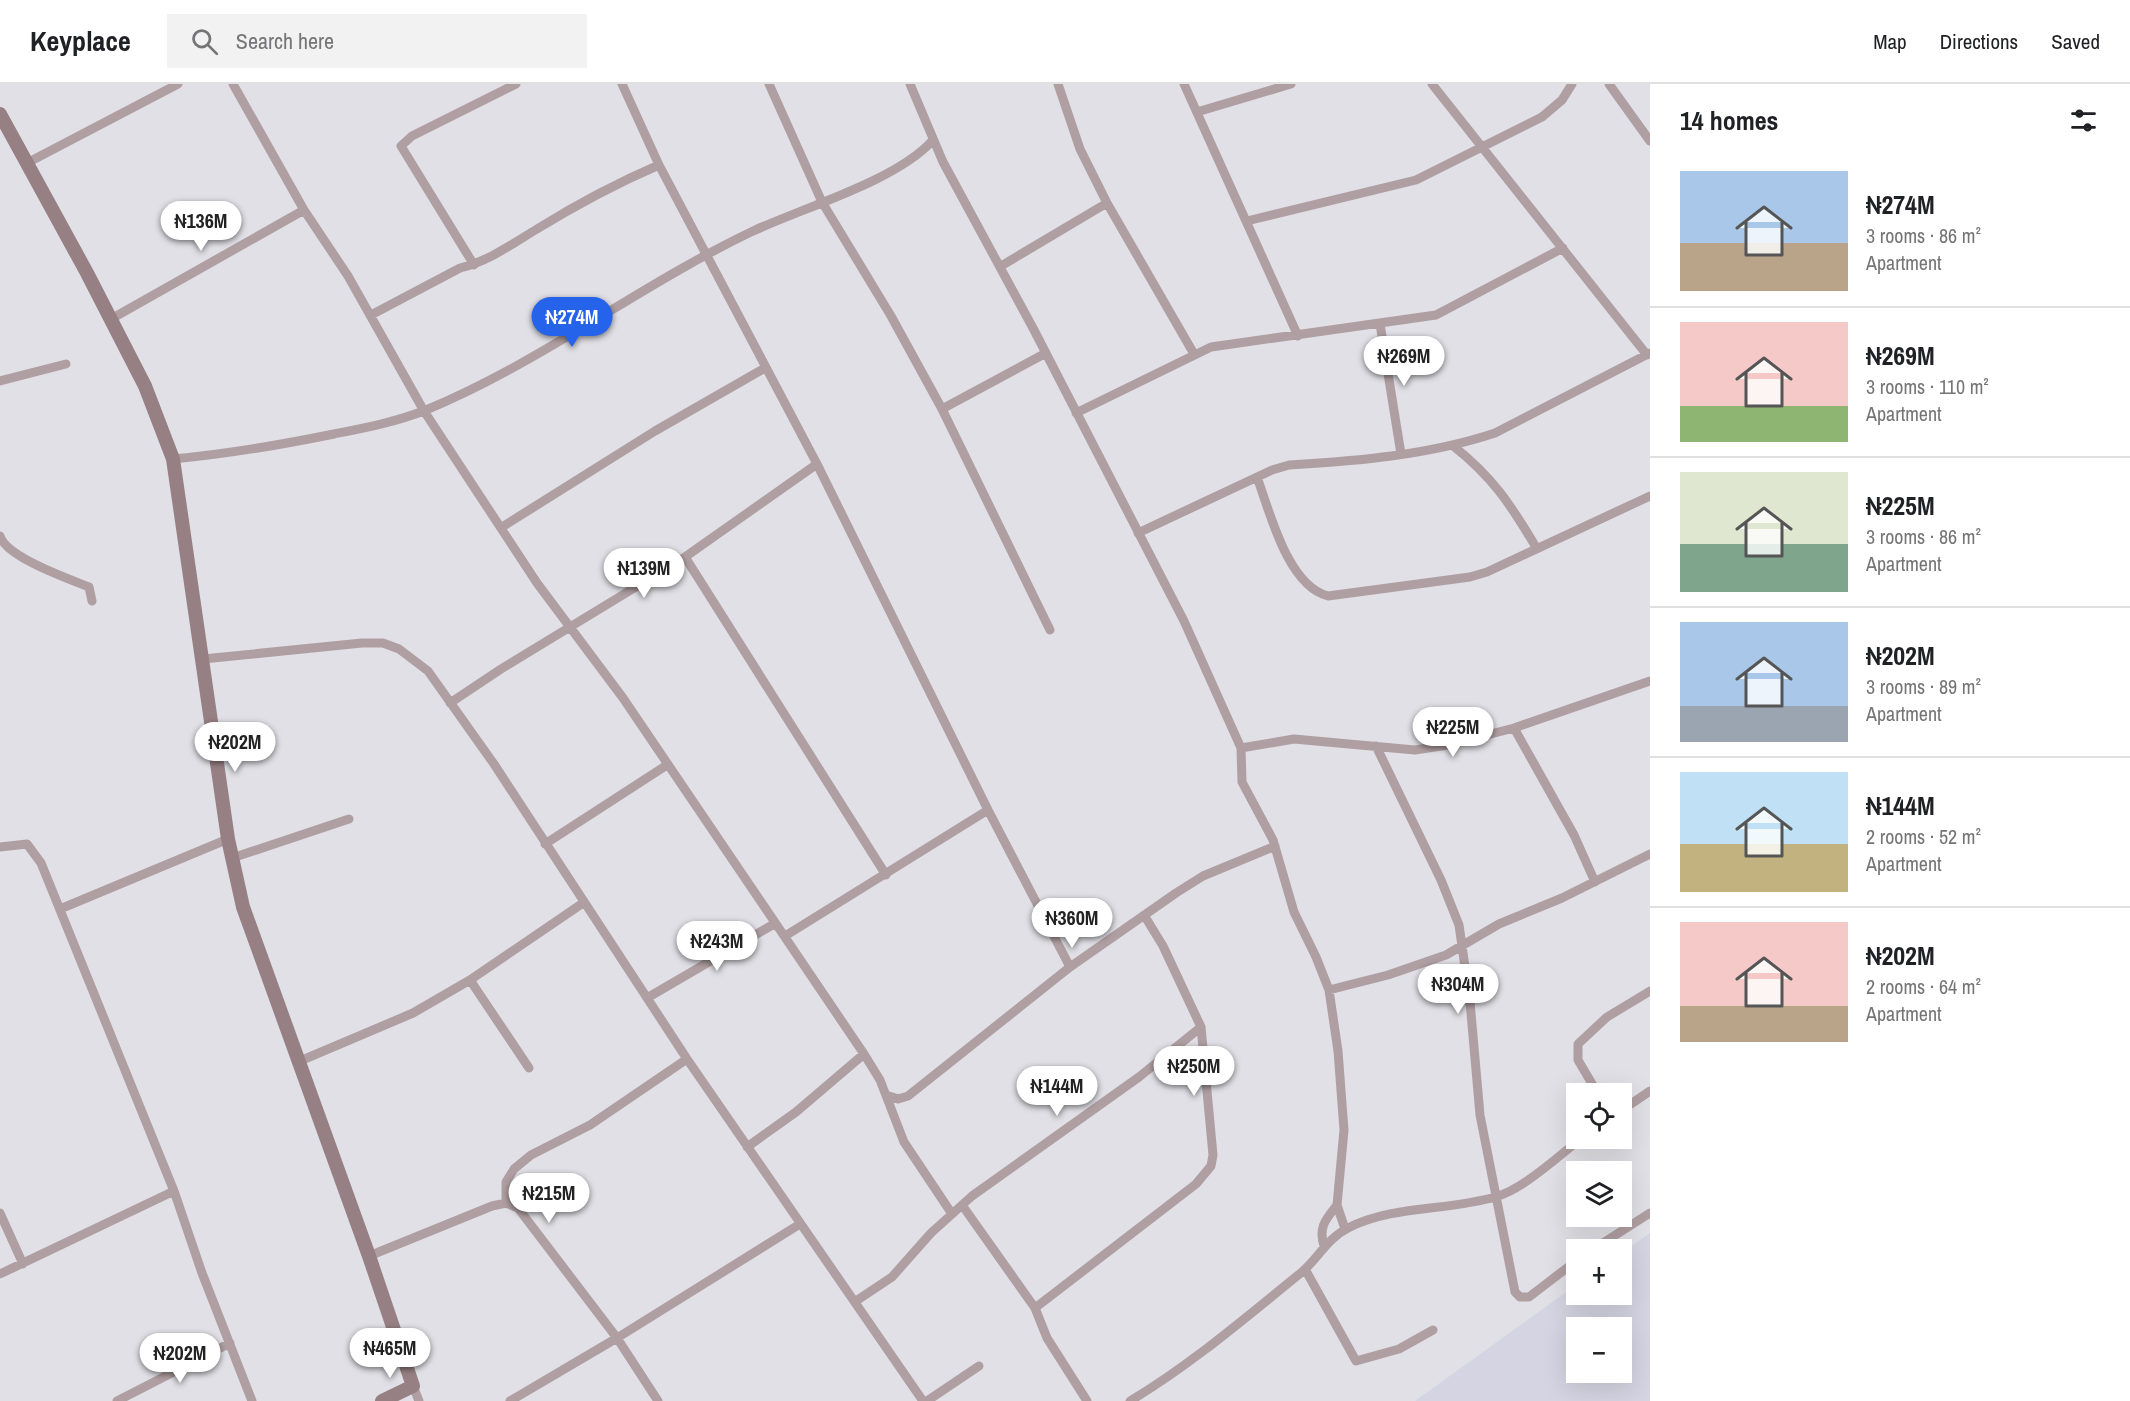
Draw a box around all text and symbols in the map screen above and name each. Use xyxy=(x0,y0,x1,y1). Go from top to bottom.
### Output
search box xyxy=(167,14,587,68)
text: Keyplace xyxy=(30,22,131,60)
icon: search xyxy=(188,25,221,58)
text: Search here xyxy=(236,26,334,56)
text: Map xyxy=(1873,27,1907,56)
text: Directions xyxy=(1940,27,2018,56)
text: Saved xyxy=(2051,27,2100,56)
text: 14 homes xyxy=(1680,103,1778,138)
icon: filters xyxy=(2067,104,2100,137)
text: ₦274M xyxy=(1866,187,1935,222)
icon: home xyxy=(1728,195,1800,267)
pin: ₦136M xyxy=(159,201,243,252)
text: ₦136M xyxy=(175,207,227,234)
text: 3 rooms · 86 m² xyxy=(1866,222,1981,249)
text: Apartment xyxy=(1866,249,1942,276)
pin: ₦274M xyxy=(530,297,614,348)
text: ₦274M xyxy=(546,303,598,330)
pin: ₦269M xyxy=(1362,336,1446,387)
text: ₦269M xyxy=(1866,338,1935,373)
text: ₦269M xyxy=(1378,342,1430,369)
icon: home xyxy=(1728,346,1800,418)
text: 3 rooms · 110 m² xyxy=(1866,373,1989,400)
text: Apartment xyxy=(1866,400,1942,427)
text: ₦225M xyxy=(1866,488,1935,523)
icon: home xyxy=(1728,496,1800,568)
text: 3 rooms · 86 m² xyxy=(1866,523,1981,550)
pin: ₦139M xyxy=(602,548,686,599)
text: Apartment xyxy=(1866,550,1942,577)
text: ₦139M xyxy=(618,554,670,581)
text: ₦202M xyxy=(1866,638,1935,673)
icon: home xyxy=(1728,646,1800,718)
text: 3 rooms · 89 m² xyxy=(1866,673,1981,700)
text: Apartment xyxy=(1866,700,1942,727)
pin: ₦225M xyxy=(1411,707,1495,758)
text: ₦225M xyxy=(1427,713,1479,740)
pin: ₦202M xyxy=(193,722,277,773)
text: ₦202M xyxy=(209,728,261,755)
text: ₦144M xyxy=(1866,788,1935,823)
icon: home xyxy=(1728,796,1800,868)
text: 2 rooms · 52 m² xyxy=(1866,823,1981,850)
text: Apartment xyxy=(1866,850,1942,877)
pin: ₦360M xyxy=(1030,898,1114,949)
text: ₦360M xyxy=(1046,904,1098,931)
pin: ₦243M xyxy=(675,921,759,972)
text: ₦243M xyxy=(691,927,743,954)
text: ₦202M xyxy=(1866,938,1935,973)
icon: home xyxy=(1728,946,1800,1018)
pin: ₦304M xyxy=(1416,964,1500,1015)
text: ₦304M xyxy=(1432,970,1484,997)
text: 2 rooms · 64 m² xyxy=(1866,973,1981,1000)
text: Apartment xyxy=(1866,1000,1942,1027)
pin: ₦250M xyxy=(1152,1046,1236,1097)
text: ₦250M xyxy=(1168,1052,1220,1079)
pin: ₦144M xyxy=(1015,1066,1099,1117)
text: ₦144M xyxy=(1031,1072,1083,1099)
map controls xyxy=(1566,1083,1632,1383)
button: locate xyxy=(1566,1083,1632,1149)
button: layers xyxy=(1566,1161,1632,1227)
pin: ₦215M xyxy=(507,1173,591,1224)
text: ₦215M xyxy=(523,1179,575,1206)
button: + xyxy=(1566,1239,1632,1305)
button: − xyxy=(1566,1317,1632,1383)
pin: ₦465M xyxy=(348,1328,432,1379)
pin: ₦202M xyxy=(138,1333,222,1384)
text: ₦465M xyxy=(364,1334,416,1361)
text: ₦202M xyxy=(154,1339,206,1366)

